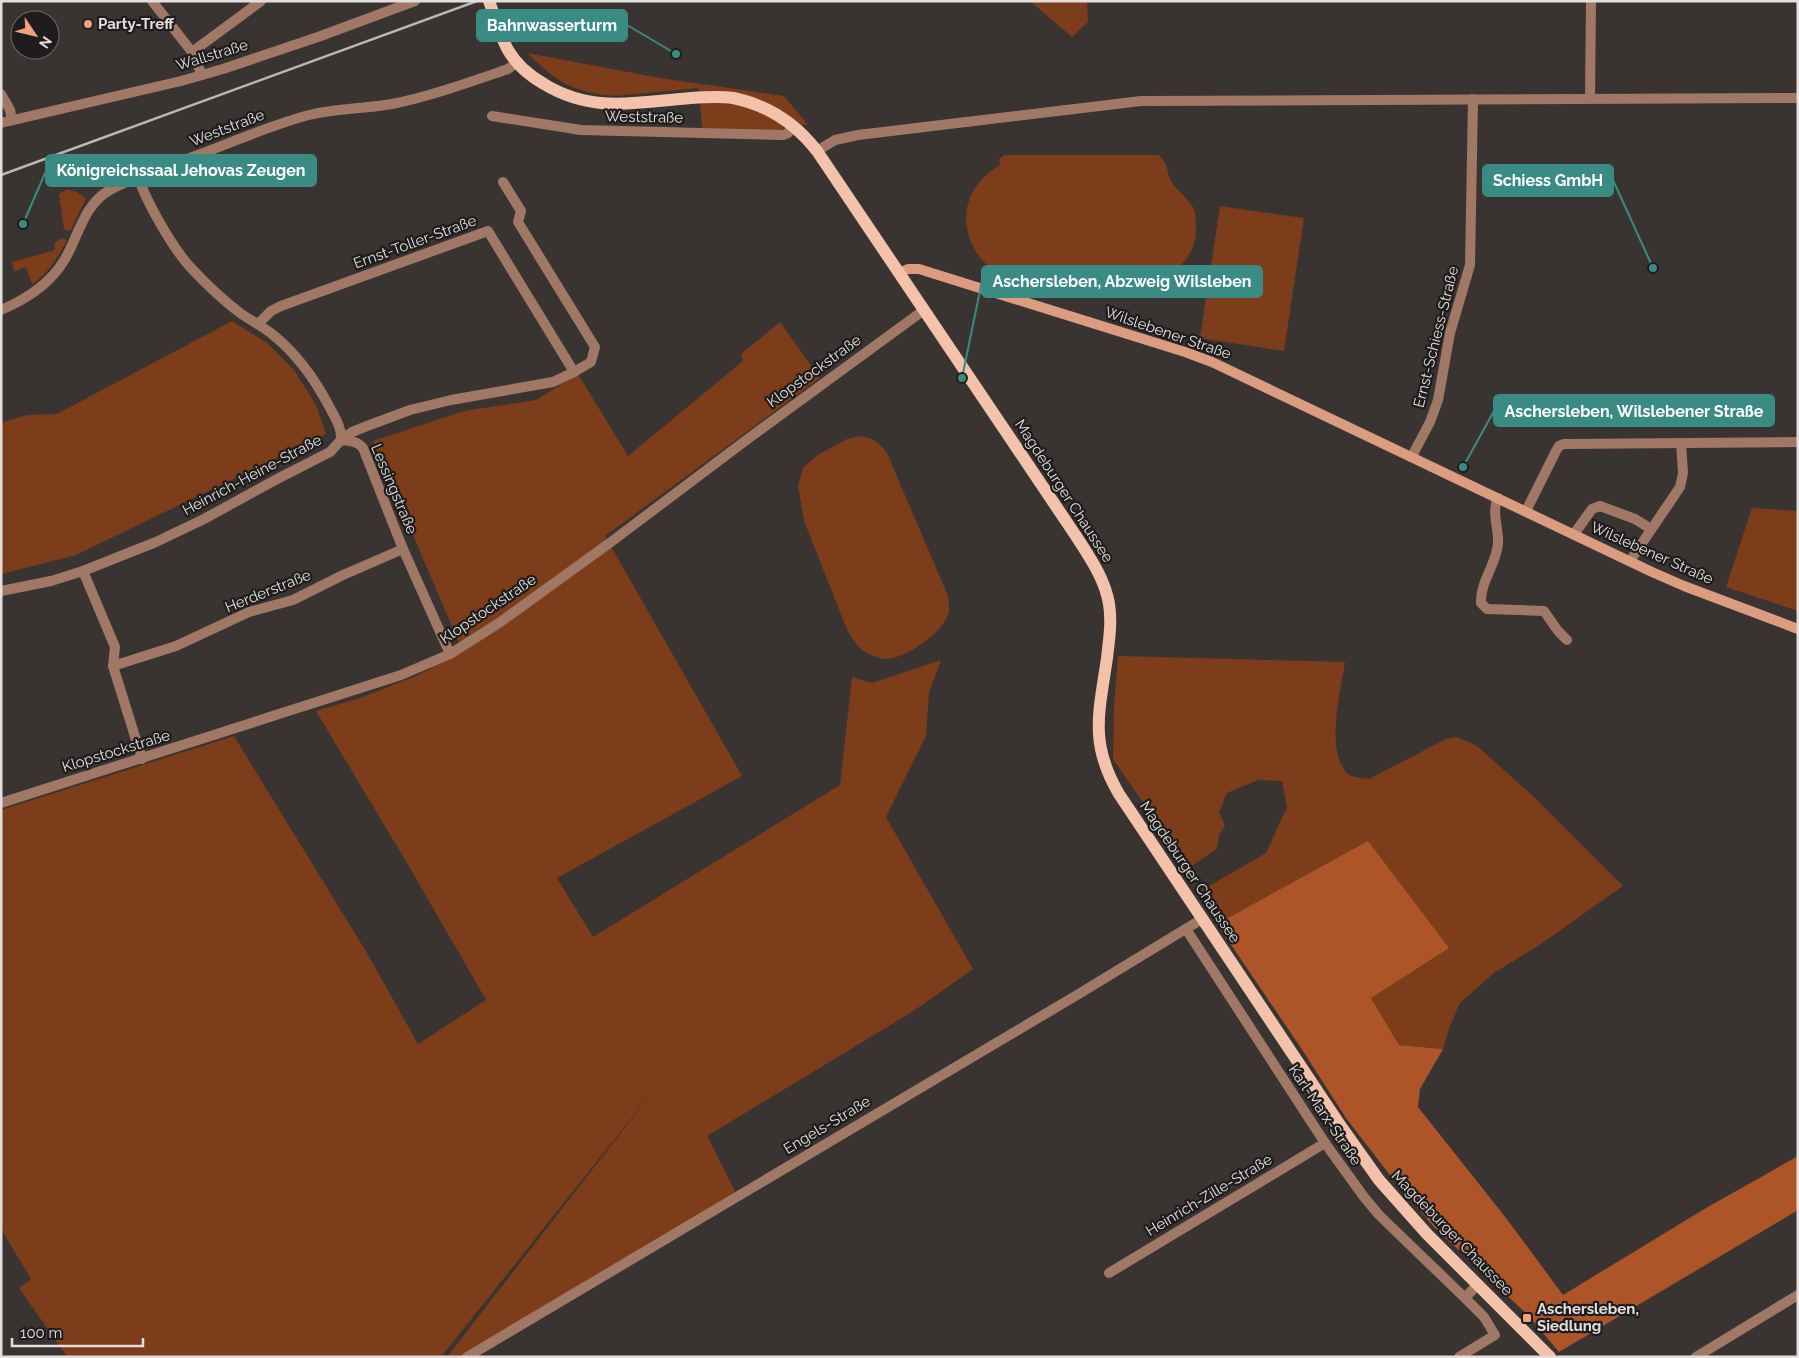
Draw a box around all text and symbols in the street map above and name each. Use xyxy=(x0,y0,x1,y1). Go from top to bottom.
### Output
north arrow xyxy=(10,10,60,60)
callout: Bahnwasserturm xyxy=(477,10,627,41)
place label: Party-Treff xyxy=(98,15,174,33)
text: Bahnwasserturm xyxy=(487,16,617,35)
marker: Party-Treff xyxy=(82,18,94,30)
text: N xyxy=(36,33,55,51)
street label: Wallstraße xyxy=(174,36,250,74)
street label: Weststraße xyxy=(187,105,267,150)
street label: Weststraße xyxy=(605,107,684,127)
callout: Königreichssaal Jehovas Zeugen xyxy=(46,155,316,186)
text: Königreichssaal Jehovas Zeugen xyxy=(57,161,305,180)
callout: Schiess GmbH xyxy=(1483,165,1613,196)
text: Schiess GmbH xyxy=(1493,171,1603,190)
street label: Ernst-Toller-Straße xyxy=(351,211,479,273)
street label: Ernst-Schiess-Straße xyxy=(1410,264,1462,410)
callout: Aschersleben, Abzweig Wilsleben xyxy=(982,266,1262,297)
text: Aschersleben, Abzweig Wilsleben xyxy=(993,272,1251,291)
street label: Wilslebener Straße xyxy=(1103,303,1234,363)
street label: Klopstockstraße xyxy=(763,331,865,411)
callout: Aschersleben, Wilslebener Straße xyxy=(1494,395,1774,426)
text: Aschersleben, Wilslebener Straße xyxy=(1505,402,1764,421)
street label: Magdeburger Chaussee xyxy=(1011,416,1117,566)
street label: Heinrich-Heine-Straße xyxy=(179,431,325,519)
street label: Lessingstraße xyxy=(367,441,421,537)
street label: Wilslebener Straße xyxy=(1588,518,1716,588)
street label: Herderstraße xyxy=(222,566,314,616)
street label: Klopstockstraße xyxy=(437,570,540,648)
street label: Klopstockstraße xyxy=(60,726,172,776)
street label: Magdeburger Chaussee xyxy=(1136,798,1244,946)
street label: Karl-Marx-Straße xyxy=(1285,1061,1366,1169)
street label: Engels-Straße xyxy=(780,1092,874,1158)
street label: Heinrich-Zille-Straße xyxy=(1143,1150,1276,1240)
street label: Magdeburger Chaussee xyxy=(1388,1167,1517,1299)
place label: Aschersleben, Siedlung xyxy=(1537,1300,1639,1335)
marker: Aschersleben, Siedlung xyxy=(1521,1312,1533,1324)
scale bar xyxy=(12,1316,144,1348)
text: 100 m xyxy=(20,1324,62,1342)

